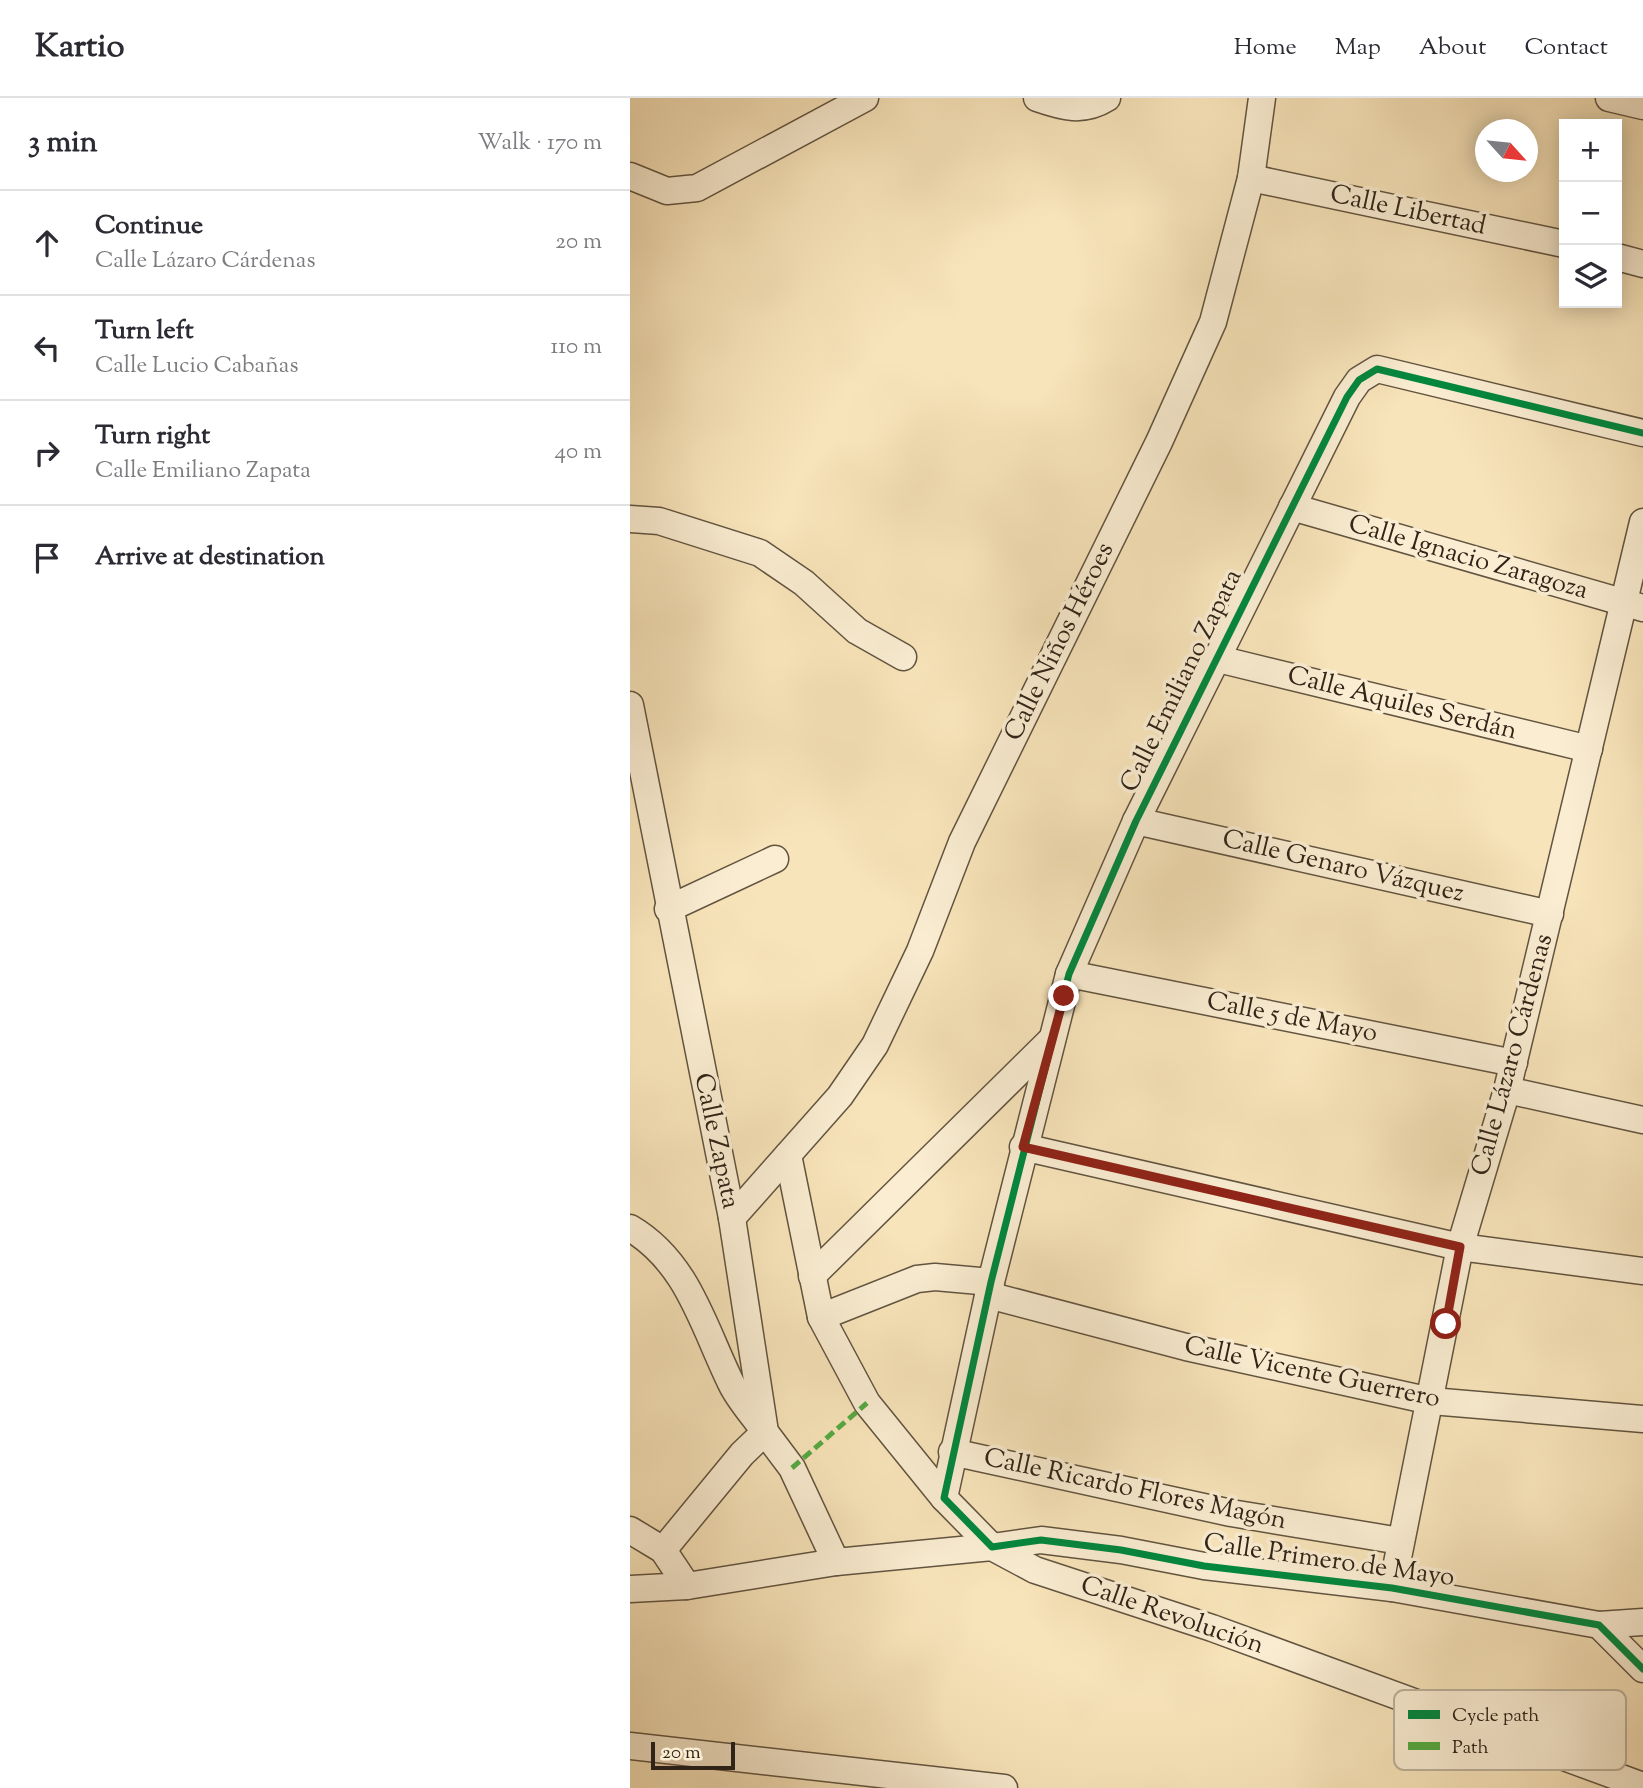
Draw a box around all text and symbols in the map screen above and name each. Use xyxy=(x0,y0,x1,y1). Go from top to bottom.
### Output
text: Kartio xyxy=(35,24,125,72)
text: Home xyxy=(1234,31,1297,65)
text: Map xyxy=(1335,31,1381,65)
text: About xyxy=(1419,31,1486,65)
text: Contact xyxy=(1524,31,1608,65)
north arrow xyxy=(1475,119,1538,182)
map controls xyxy=(1559,119,1622,308)
button: + xyxy=(1559,119,1622,182)
text: 3 min xyxy=(28,122,98,165)
text: Walk · 170 m xyxy=(477,127,602,160)
street label: Calle Libertad xyxy=(1327,176,1490,246)
button: − xyxy=(1559,182,1622,245)
text: Continue xyxy=(95,208,203,245)
icon: ahead xyxy=(28,224,66,262)
text: 20 m xyxy=(555,226,602,259)
text: Calle Lázaro Cárdenas xyxy=(95,245,315,278)
button: layers xyxy=(1559,245,1622,308)
text: Turn left xyxy=(95,313,194,350)
icon: left xyxy=(28,329,66,367)
text: 110 m xyxy=(551,331,602,364)
text: Calle Lucio Cabañas xyxy=(95,350,298,383)
text: Turn right xyxy=(95,418,210,455)
icon: right xyxy=(28,434,66,472)
text: 40 m xyxy=(555,436,602,469)
text: Calle Emiliano Zapata xyxy=(95,455,311,488)
street label: Calle Ignacio Zaragoza xyxy=(1344,506,1592,610)
street label: Calle Niños Héroes xyxy=(996,537,1124,747)
icon: arrive xyxy=(28,539,66,577)
text: Arrive at destination xyxy=(95,539,325,576)
street label: Calle Emiliano Zapata xyxy=(1112,563,1252,799)
street label: Calle Aquiles Serdán xyxy=(1283,658,1521,750)
street label: Calle Genaro Vázquez xyxy=(1219,821,1468,913)
street label: Calle Lázaro Cárdenas xyxy=(1463,930,1563,1180)
route end xyxy=(1048,980,1079,1011)
street label: Calle 5 de Mayo xyxy=(1203,983,1381,1053)
street label: Calle Zapata xyxy=(684,1070,748,1212)
route start xyxy=(1430,1308,1461,1339)
street label: Calle Vicente Guerrero xyxy=(1181,1328,1443,1418)
street label: Calle Ricardo Flores Magón xyxy=(980,1440,1290,1540)
street label: Calle Primero de Mayo xyxy=(1201,1525,1457,1597)
street label: Calle Revolución xyxy=(1075,1567,1269,1665)
legend xyxy=(1394,1690,1626,1770)
text: Cycle path xyxy=(1452,1703,1539,1730)
text: Path xyxy=(1452,1735,1489,1762)
scale bar xyxy=(651,1739,735,1771)
text: 20 m xyxy=(662,1740,701,1767)

